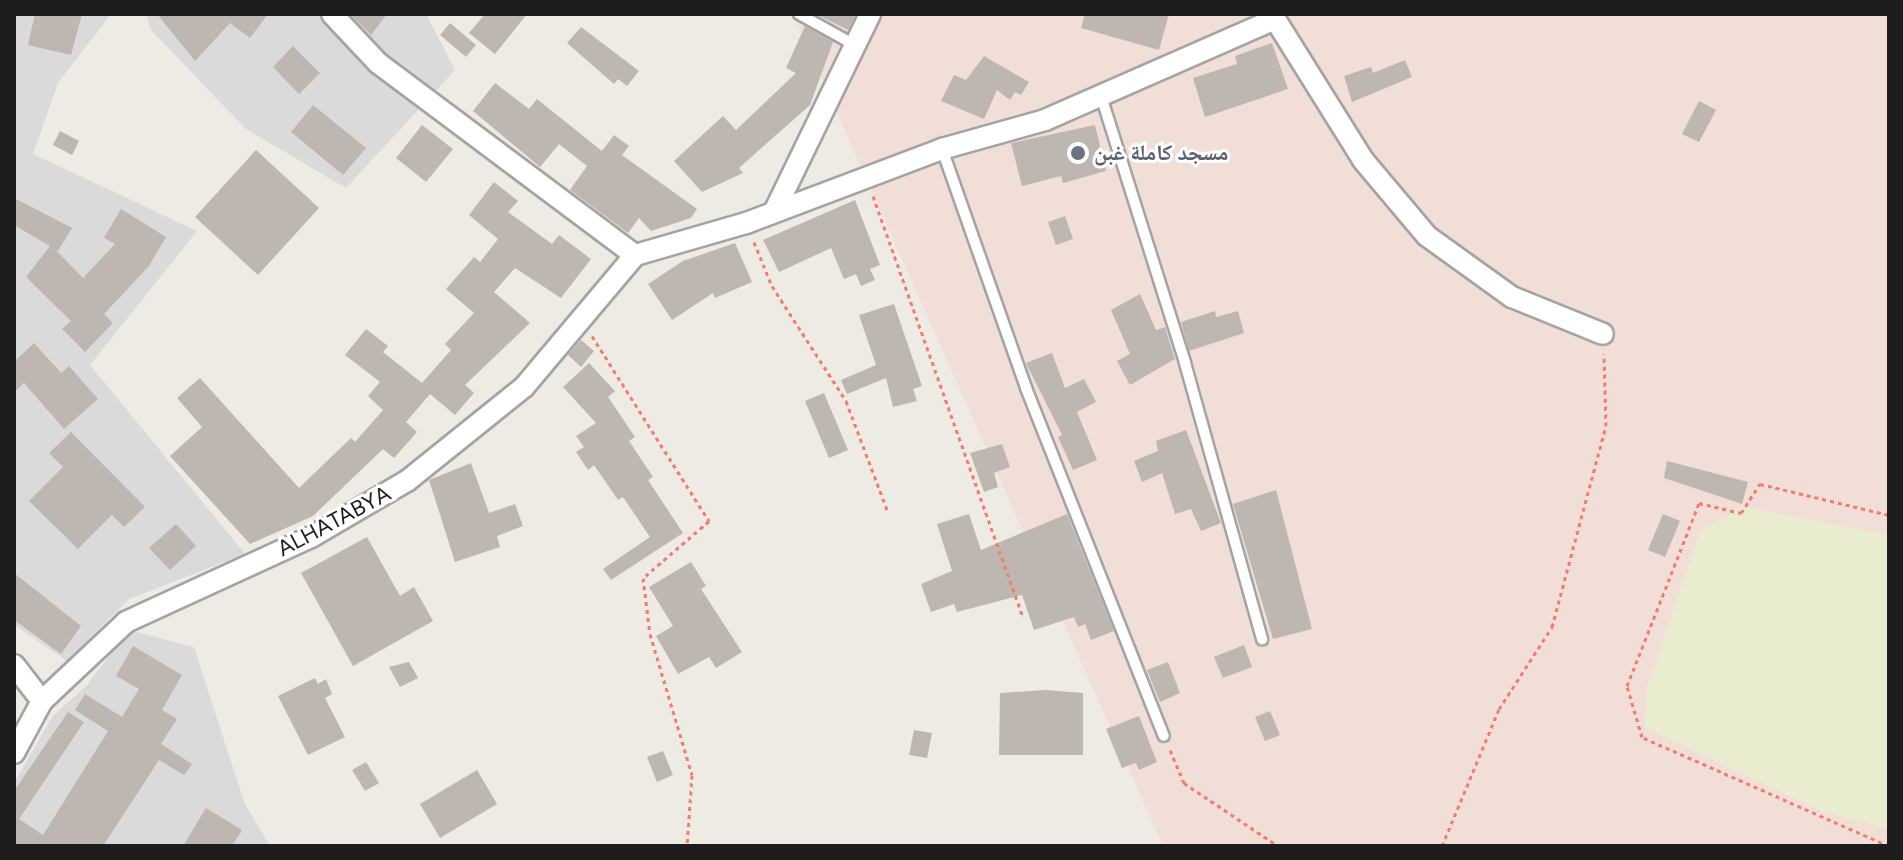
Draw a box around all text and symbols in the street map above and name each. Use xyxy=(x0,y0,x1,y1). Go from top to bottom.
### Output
place label: مسجد كاملة غبن xyxy=(1094,140,1228,166)
marker: مسجد كاملة غبن xyxy=(1069,144,1087,162)
street label: ALHATABYA xyxy=(273,480,395,562)

